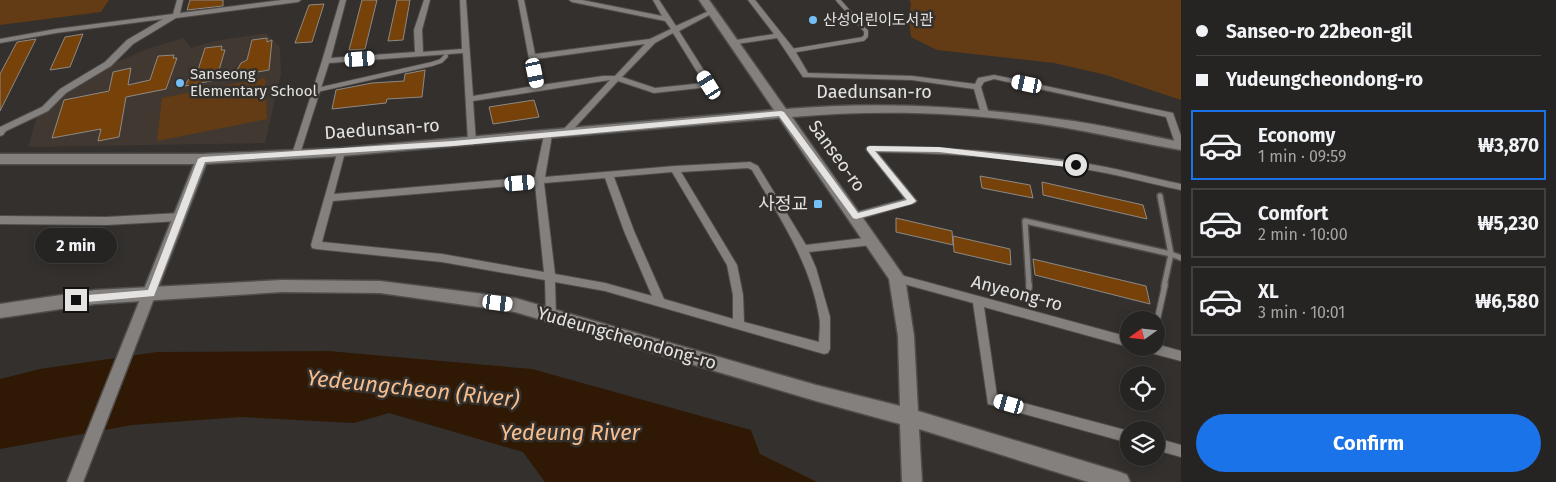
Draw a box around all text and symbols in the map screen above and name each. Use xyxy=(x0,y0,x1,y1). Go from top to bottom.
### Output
place label: 산성어린이도서관 xyxy=(823,11,934,29)
marker: 산성어린이도서관 xyxy=(807,14,819,26)
text: Sanseo-ro 22beon-gil xyxy=(1226,20,1412,43)
car xyxy=(344,50,375,68)
car xyxy=(524,57,545,89)
place label: Sanseong Elementary School xyxy=(190,65,318,100)
car xyxy=(694,68,723,102)
text: Yudeungcheondong-ro xyxy=(1226,68,1423,91)
car xyxy=(1010,74,1043,94)
marker: Sanseong Elementary School xyxy=(174,77,186,89)
street label: Daedunsan-ro xyxy=(816,81,932,103)
street label: Daedunsan-ro xyxy=(324,114,440,144)
street label: Sanseo-ro xyxy=(804,116,870,196)
icon: car xyxy=(1198,123,1243,168)
text: Economy xyxy=(1258,124,1335,147)
text: ₩3,870 xyxy=(1478,134,1539,157)
text: 1 min · 09:59 xyxy=(1258,147,1346,166)
route start xyxy=(1065,154,1087,176)
car xyxy=(504,174,535,192)
place label: 사정교 xyxy=(758,193,808,215)
marker: 사정교 xyxy=(812,198,824,210)
icon: car xyxy=(1198,201,1243,246)
text: Comfort xyxy=(1258,202,1328,225)
text: ₩5,230 xyxy=(1477,212,1539,235)
text: 2 min · 10:00 xyxy=(1258,225,1348,244)
callout: 2 min xyxy=(35,228,117,262)
text: 2 min xyxy=(56,236,96,255)
street label: Anyeong-ro xyxy=(969,270,1065,316)
icon: car xyxy=(1198,279,1243,324)
text: XL xyxy=(1258,280,1279,303)
route end xyxy=(65,289,87,311)
text: ₩6,580 xyxy=(1475,290,1539,313)
car xyxy=(482,294,513,312)
street label: Yudeungcheondong-ro xyxy=(535,302,719,374)
text: 3 min · 10:01 xyxy=(1258,303,1345,322)
north arrow xyxy=(1120,311,1165,356)
map controls xyxy=(1120,311,1165,466)
water label: Yedeungcheon (River) xyxy=(305,364,521,413)
button: locate xyxy=(1120,366,1165,411)
car xyxy=(992,393,1025,415)
button: Confirm xyxy=(1196,414,1541,472)
water label: Yedeung River xyxy=(500,419,641,446)
button: layers xyxy=(1120,421,1165,466)

